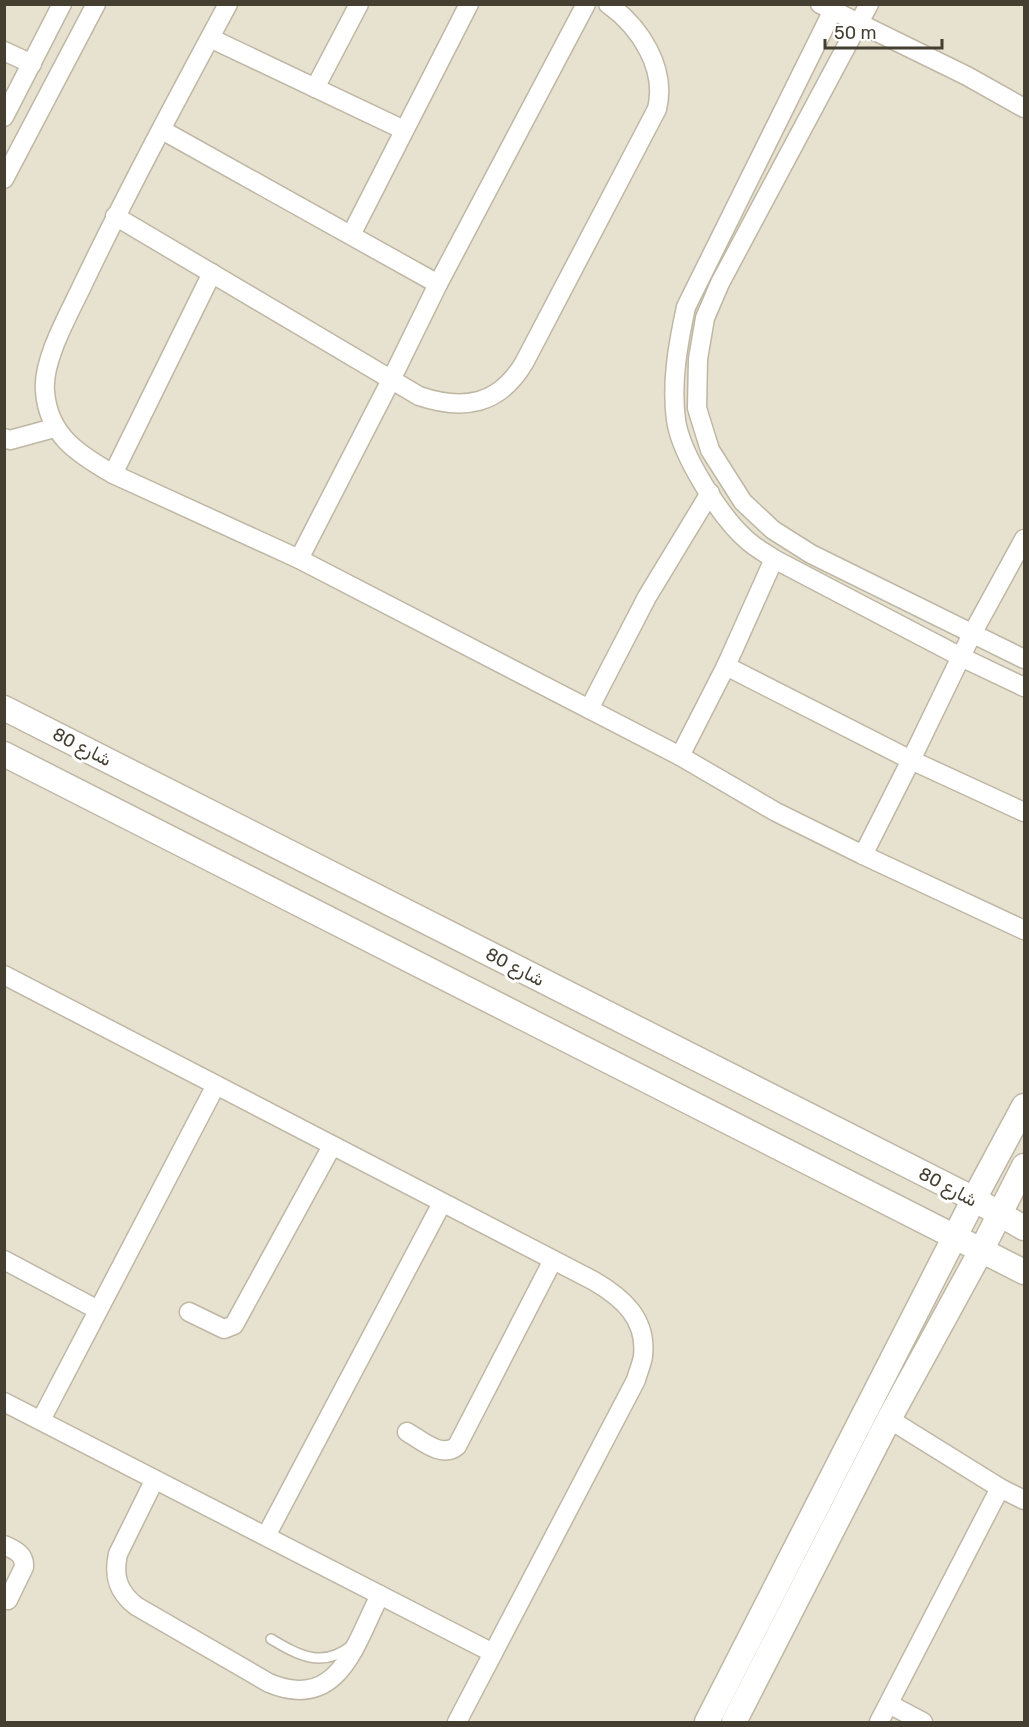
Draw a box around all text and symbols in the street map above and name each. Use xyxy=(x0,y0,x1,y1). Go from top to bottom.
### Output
scale bar xyxy=(825,12,942,50)
text: 50 m xyxy=(834,22,877,44)
street label: شارع 80 xyxy=(48,723,115,772)
street label: شارع 80 xyxy=(481,943,548,992)
street label: شارع 80 xyxy=(914,1162,981,1212)

